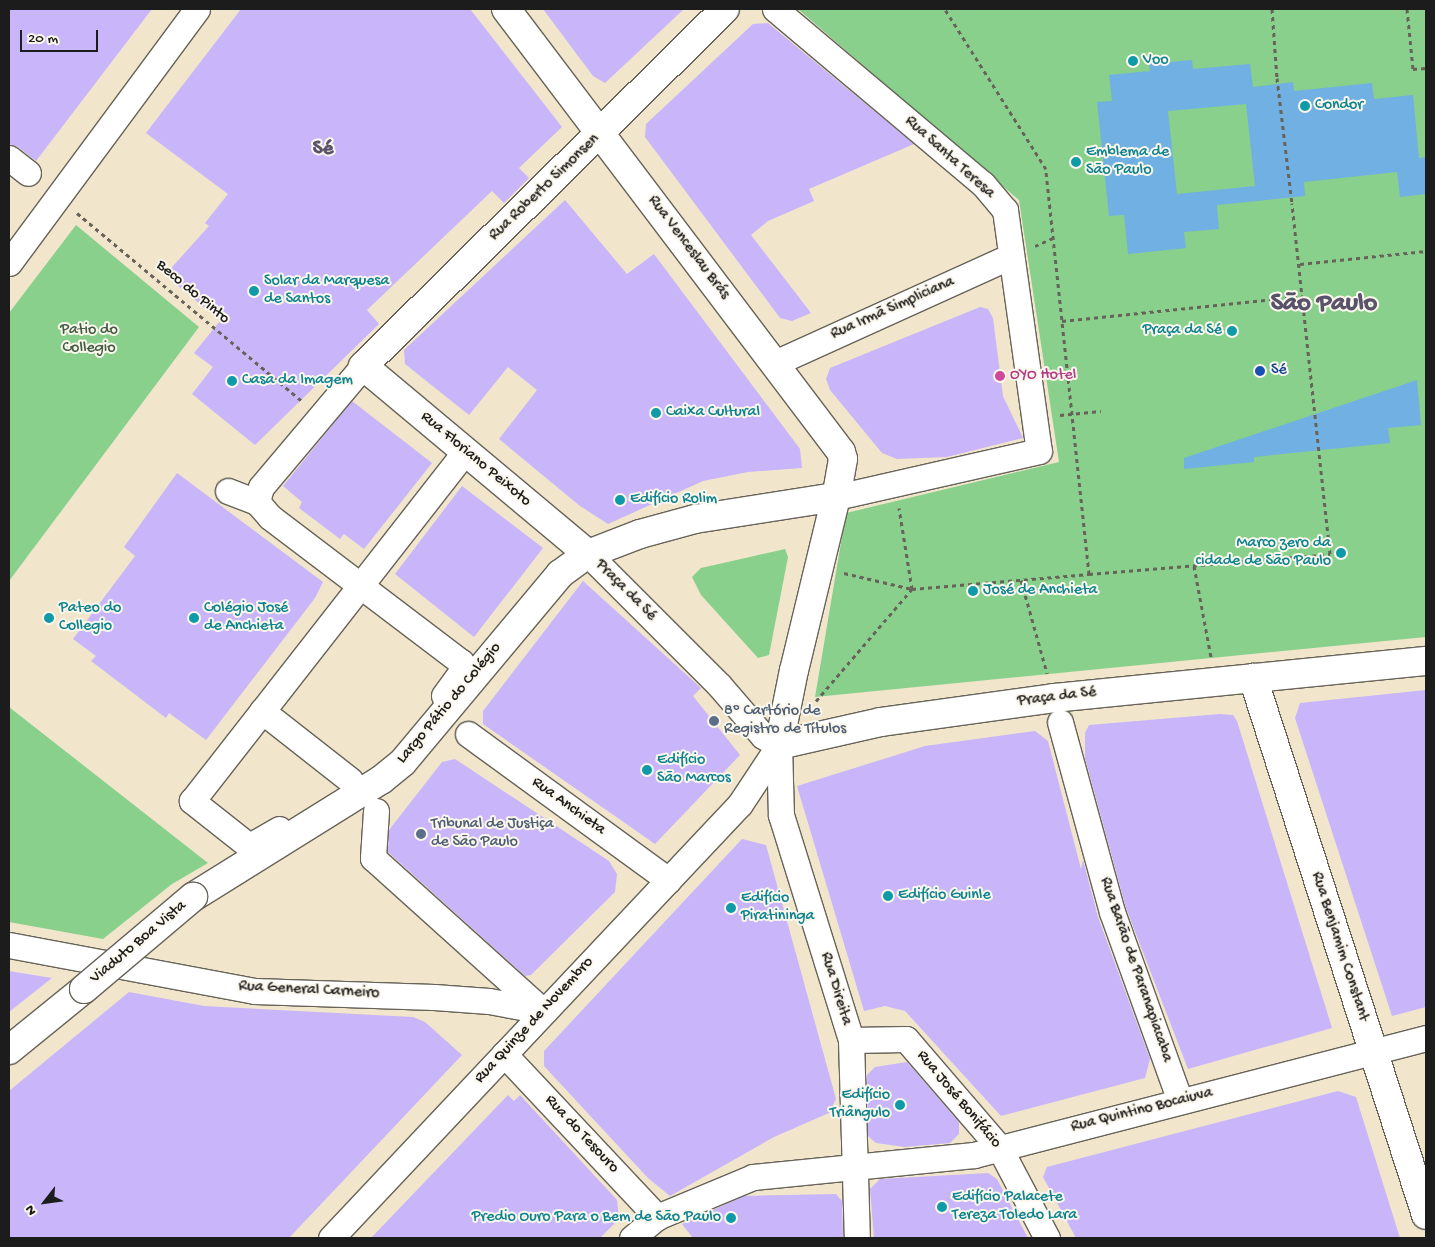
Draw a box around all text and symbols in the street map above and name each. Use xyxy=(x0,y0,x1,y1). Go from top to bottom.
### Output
scale bar xyxy=(22,20,100,52)
text: 20 m xyxy=(28,30,58,48)
place label: Voo xyxy=(1143,51,1169,71)
marker: Voo xyxy=(1127,55,1139,67)
place label: Condor xyxy=(1315,96,1363,116)
marker: Condor xyxy=(1299,100,1311,112)
street label: Rua Santa Teresa xyxy=(900,112,998,204)
street label: Rua Roberto Simonsen xyxy=(486,130,604,246)
district label: Sé xyxy=(313,137,333,163)
place label: Emblema de São Paulo xyxy=(1086,143,1169,181)
marker: Emblema de São Paulo xyxy=(1070,156,1082,168)
street label: Rua Venceslau Brás xyxy=(643,192,733,304)
street label: Beco do Pinto xyxy=(151,257,233,329)
place label: Solar da Marquesa de Santos xyxy=(264,272,389,310)
street label: Rua Irmã Simpliciana xyxy=(828,273,958,345)
marker: Solar da Marquesa de Santos xyxy=(248,285,260,297)
district label: São Paulo xyxy=(1271,289,1377,321)
park label: Patio do Collegio xyxy=(60,321,118,359)
place label: Praça da Sé xyxy=(1143,321,1222,341)
marker: Praça da Sé xyxy=(1226,325,1238,337)
place label: Sé xyxy=(1271,361,1287,381)
marker: Sé xyxy=(1253,364,1267,378)
place label: OYO Hotel xyxy=(1010,366,1076,386)
marker: OYO Hotel xyxy=(994,370,1006,382)
place label: Casa da Imagem xyxy=(242,371,353,391)
marker: Casa da Imagem xyxy=(226,375,238,387)
place label: Caixa Cultural xyxy=(666,403,760,423)
marker: Caixa Cultural xyxy=(650,407,662,419)
street label: Rua Floriano Peixoto xyxy=(416,408,534,512)
place label: Edifício Rolim xyxy=(630,490,717,510)
marker: Edifício Rolim xyxy=(614,494,626,506)
place label: Marco zero da cidade de São Paulo xyxy=(1196,534,1331,572)
marker: Marco zero da cidade de São Paulo xyxy=(1335,547,1347,559)
street label: Praça da Sé xyxy=(590,556,660,626)
place label: José de Anchieta xyxy=(983,581,1097,601)
marker: José de Anchieta xyxy=(967,585,979,597)
place label: Pateo do Collegio xyxy=(59,599,121,637)
place label: Colégio José de Anchieta xyxy=(204,599,288,637)
marker: Pateo do Collegio xyxy=(43,612,55,624)
marker: Colégio José de Anchieta xyxy=(188,612,200,624)
street label: Largo Pátio do Colégio xyxy=(394,639,506,769)
street label: Praça da Sé xyxy=(1017,684,1097,712)
place label: 8º Cartório de Registro de Títulos xyxy=(724,702,846,740)
marker: 8º Cartório de Registro de Títulos xyxy=(708,715,720,727)
place label: Edifício São Marcos xyxy=(657,751,731,789)
marker: Edifício São Marcos xyxy=(641,764,653,776)
street label: Rua Anchieta xyxy=(527,774,609,840)
place label: Tribunal de Justiça de São Paulo xyxy=(431,815,554,853)
marker: Tribunal de Justiça de São Paulo xyxy=(415,828,427,840)
street label: Rua Benjamim Constant xyxy=(1306,870,1372,1024)
street label: Rua Barão de Paranapiacaba xyxy=(1094,875,1176,1065)
place label: Edifício Guinle xyxy=(898,886,991,906)
place label: Edifício Piratininga xyxy=(741,889,814,927)
marker: Edifício Guinle xyxy=(882,890,894,902)
street label: Viaduto Boa Vista xyxy=(87,897,191,989)
marker: Edifício Piratininga xyxy=(725,902,737,914)
street label: Rua Direita xyxy=(815,950,855,1028)
street label: Rua Quinze de Novembro xyxy=(471,954,599,1088)
street label: Rua General Carneiro xyxy=(238,978,380,1004)
street label: Rua José Bonifácio xyxy=(911,1047,1005,1153)
street label: Rua Quintino Bocaiuva xyxy=(1069,1084,1215,1138)
place label: Edifício Triângulo xyxy=(830,1086,890,1124)
street label: Rua do Tesouro xyxy=(540,1092,622,1178)
marker: Edifício Triângulo xyxy=(894,1099,906,1111)
north arrow xyxy=(20,1177,70,1227)
place label: Edifício Palacete Tereza Toledo Lara xyxy=(952,1188,1077,1226)
marker: Edifício Palacete Tereza Toledo Lara xyxy=(936,1201,948,1213)
text: N xyxy=(22,1202,41,1218)
place label: Predio Ouro Para o Bem de São Paulo xyxy=(472,1208,721,1228)
marker: Predio Ouro Para o Bem de São Paulo xyxy=(725,1212,737,1224)

